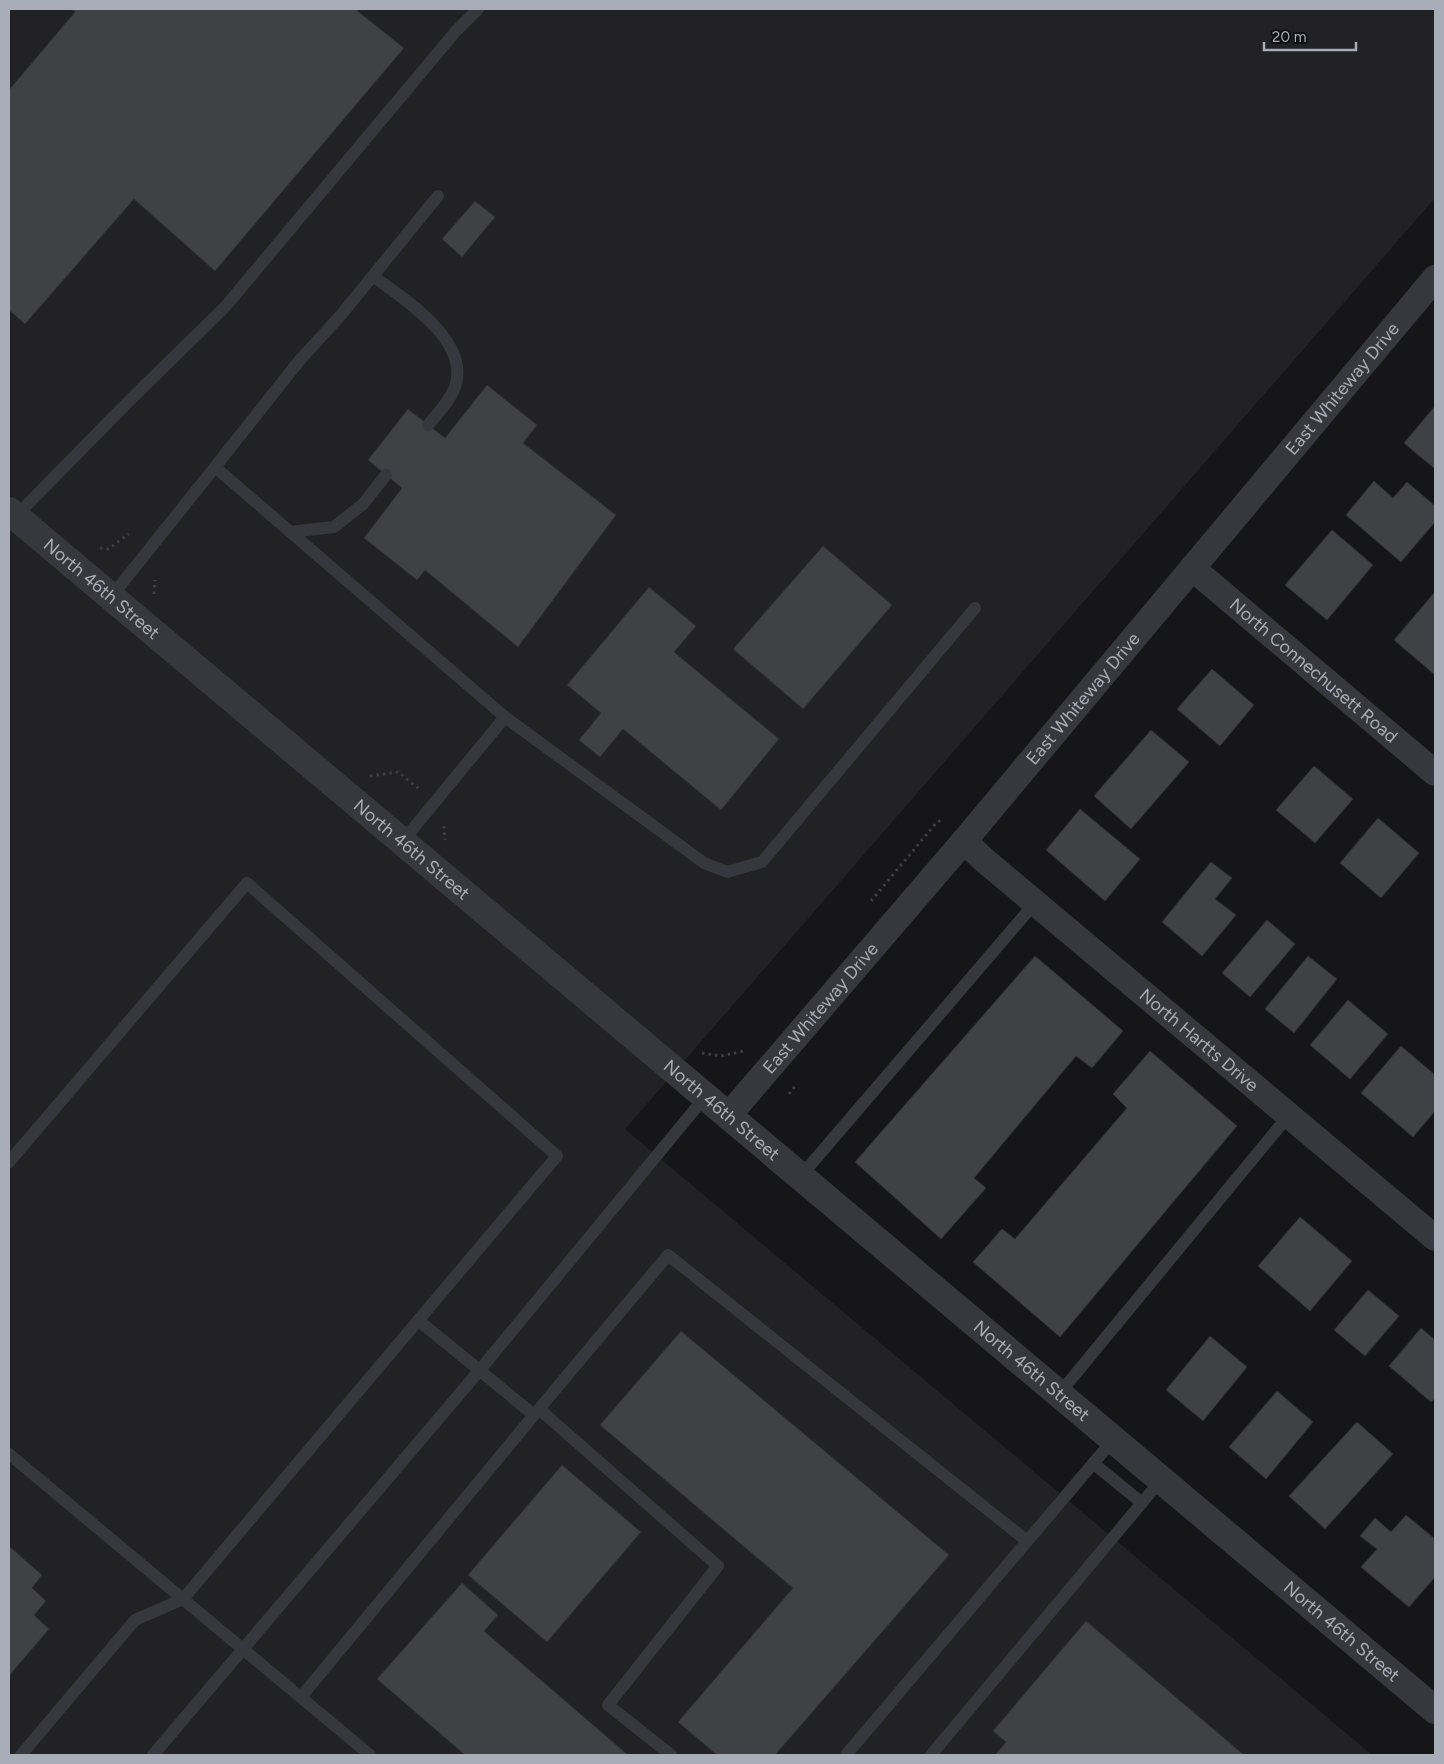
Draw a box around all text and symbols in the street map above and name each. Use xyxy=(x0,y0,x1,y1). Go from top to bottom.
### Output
scale bar xyxy=(1264,20,1356,52)
text: 20 m xyxy=(1272,28,1306,46)
street label: East Whiteway Drive xyxy=(1281,318,1404,459)
street label: North 46th Street xyxy=(39,534,164,644)
street label: North Connechusett Road xyxy=(1225,594,1402,748)
street label: East Whiteway Drive xyxy=(1021,628,1145,769)
street label: North 46th Street xyxy=(349,794,474,905)
street label: East Whiteway Drive xyxy=(758,938,883,1078)
street label: North Hartts Drive xyxy=(1135,984,1263,1096)
street label: North 46th Street xyxy=(659,1055,784,1165)
street label: North 46th Street xyxy=(969,1316,1094,1426)
street label: North 46th Street xyxy=(1279,1576,1404,1687)

